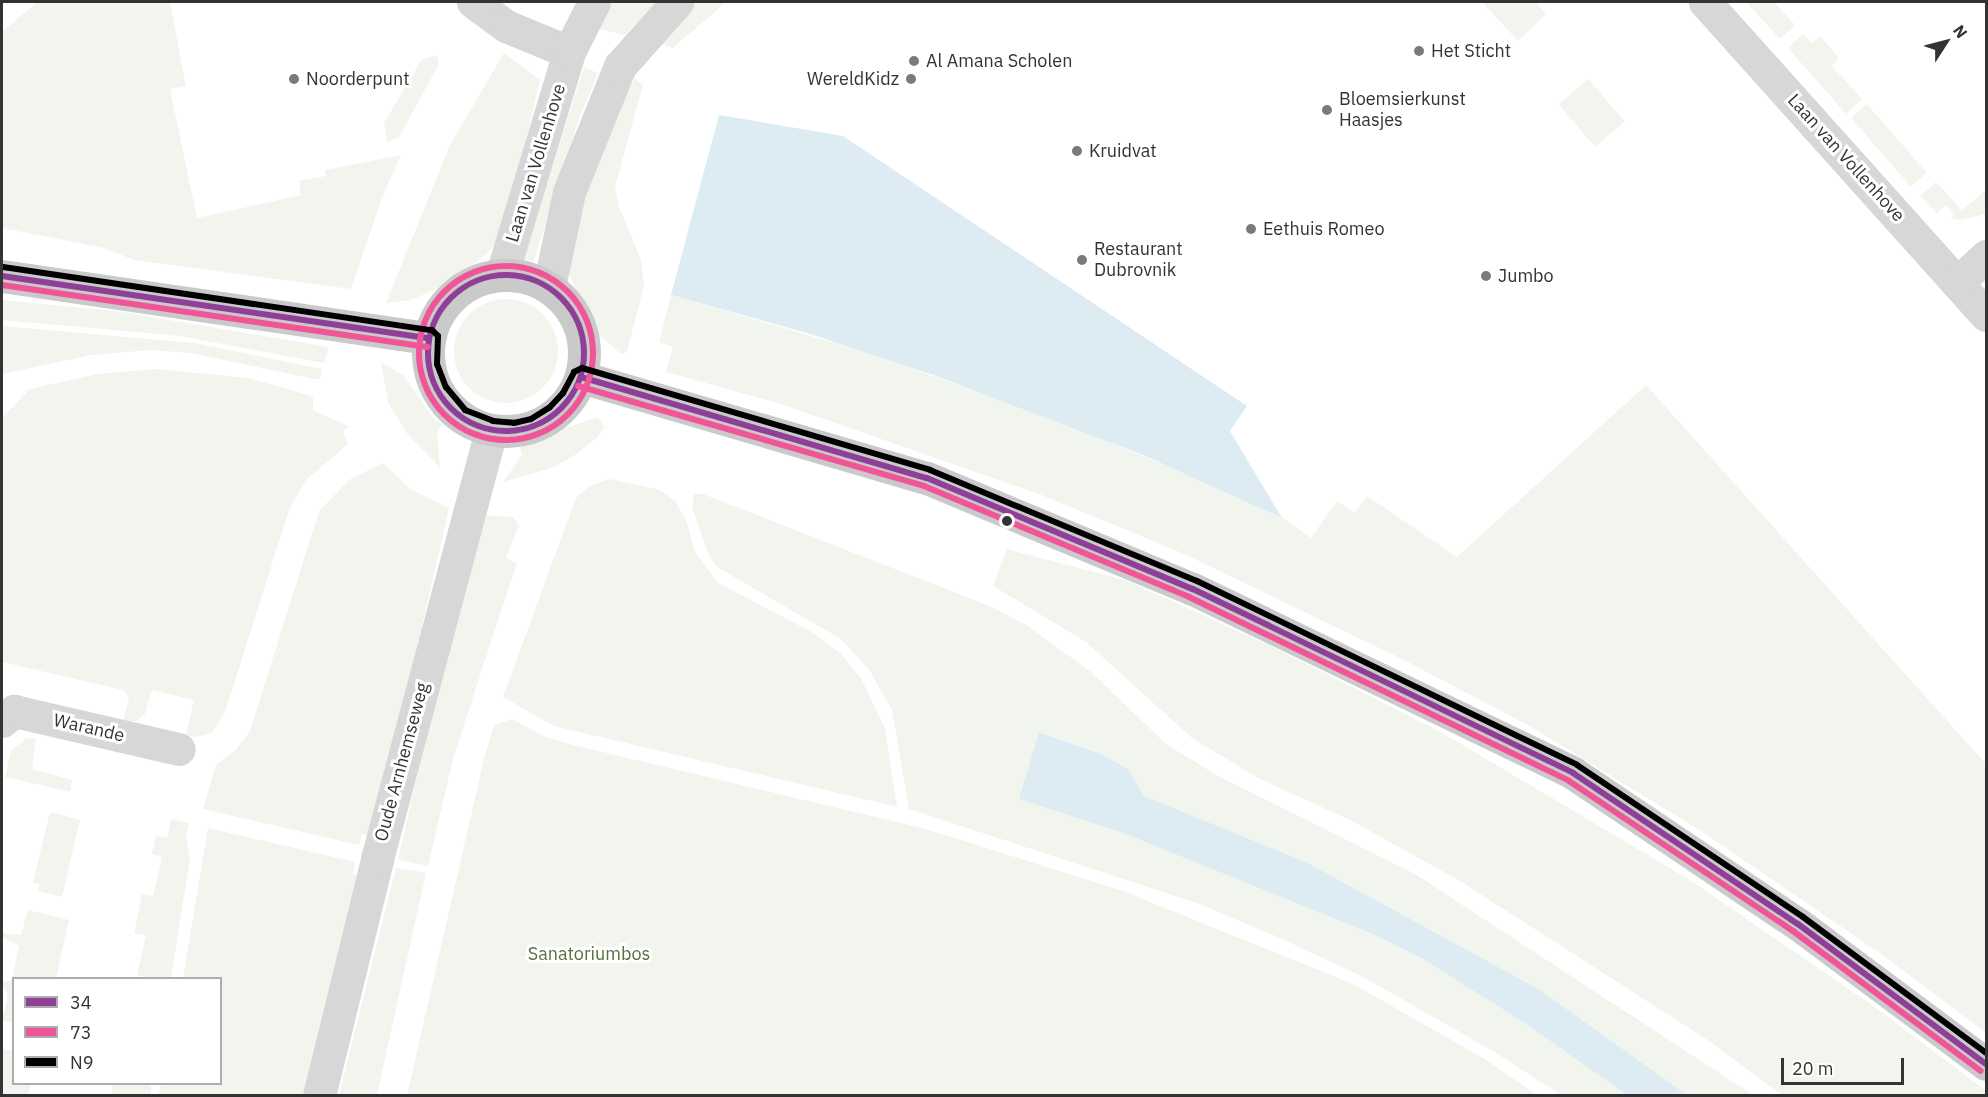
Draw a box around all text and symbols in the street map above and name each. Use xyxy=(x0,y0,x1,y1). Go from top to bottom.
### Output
north arrow xyxy=(1916,12,1976,72)
text: N xyxy=(1949,21,1972,42)
place label: Het Sticht xyxy=(1431,40,1511,62)
marker: Het Sticht xyxy=(1412,44,1426,58)
place label: Al Amana Scholen xyxy=(926,50,1072,72)
marker: Al Amana Scholen xyxy=(907,54,921,68)
place label: Noorderpunt xyxy=(306,68,410,90)
place label: WereldKidz xyxy=(807,68,899,90)
marker: Noorderpunt xyxy=(287,72,301,86)
marker: WereldKidz xyxy=(904,72,918,86)
street label: Laan van Vollenhove xyxy=(502,81,570,245)
place label: Bloemsierkunst Haasjes xyxy=(1339,89,1466,132)
street label: Laan van Vollenhove xyxy=(1783,90,1909,226)
marker: Bloemsierkunst Haasjes xyxy=(1320,103,1334,117)
place label: Kruidvat xyxy=(1089,140,1157,162)
marker: Kruidvat xyxy=(1070,144,1084,158)
place label: Eethuis Romeo xyxy=(1263,218,1384,240)
marker: Eethuis Romeo xyxy=(1244,222,1258,236)
place label: Restaurant Dubrovnik xyxy=(1094,239,1183,282)
marker: Restaurant Dubrovnik xyxy=(1075,253,1089,267)
place label: Jumbo xyxy=(1498,265,1554,287)
marker: Jumbo xyxy=(1479,269,1493,283)
unlabelled marker xyxy=(1001,515,1013,527)
street label: Oude Arnhemseweg xyxy=(370,680,434,844)
street label: Warande xyxy=(51,709,127,747)
park label: Sanatoriumbos xyxy=(528,943,650,965)
legend xyxy=(12,977,222,1085)
text: 34 xyxy=(70,991,92,1014)
text: 73 xyxy=(70,1021,92,1044)
scale bar xyxy=(1784,1046,1907,1084)
text: N9 xyxy=(70,1051,94,1074)
text: 20 m xyxy=(1792,1057,1834,1080)

